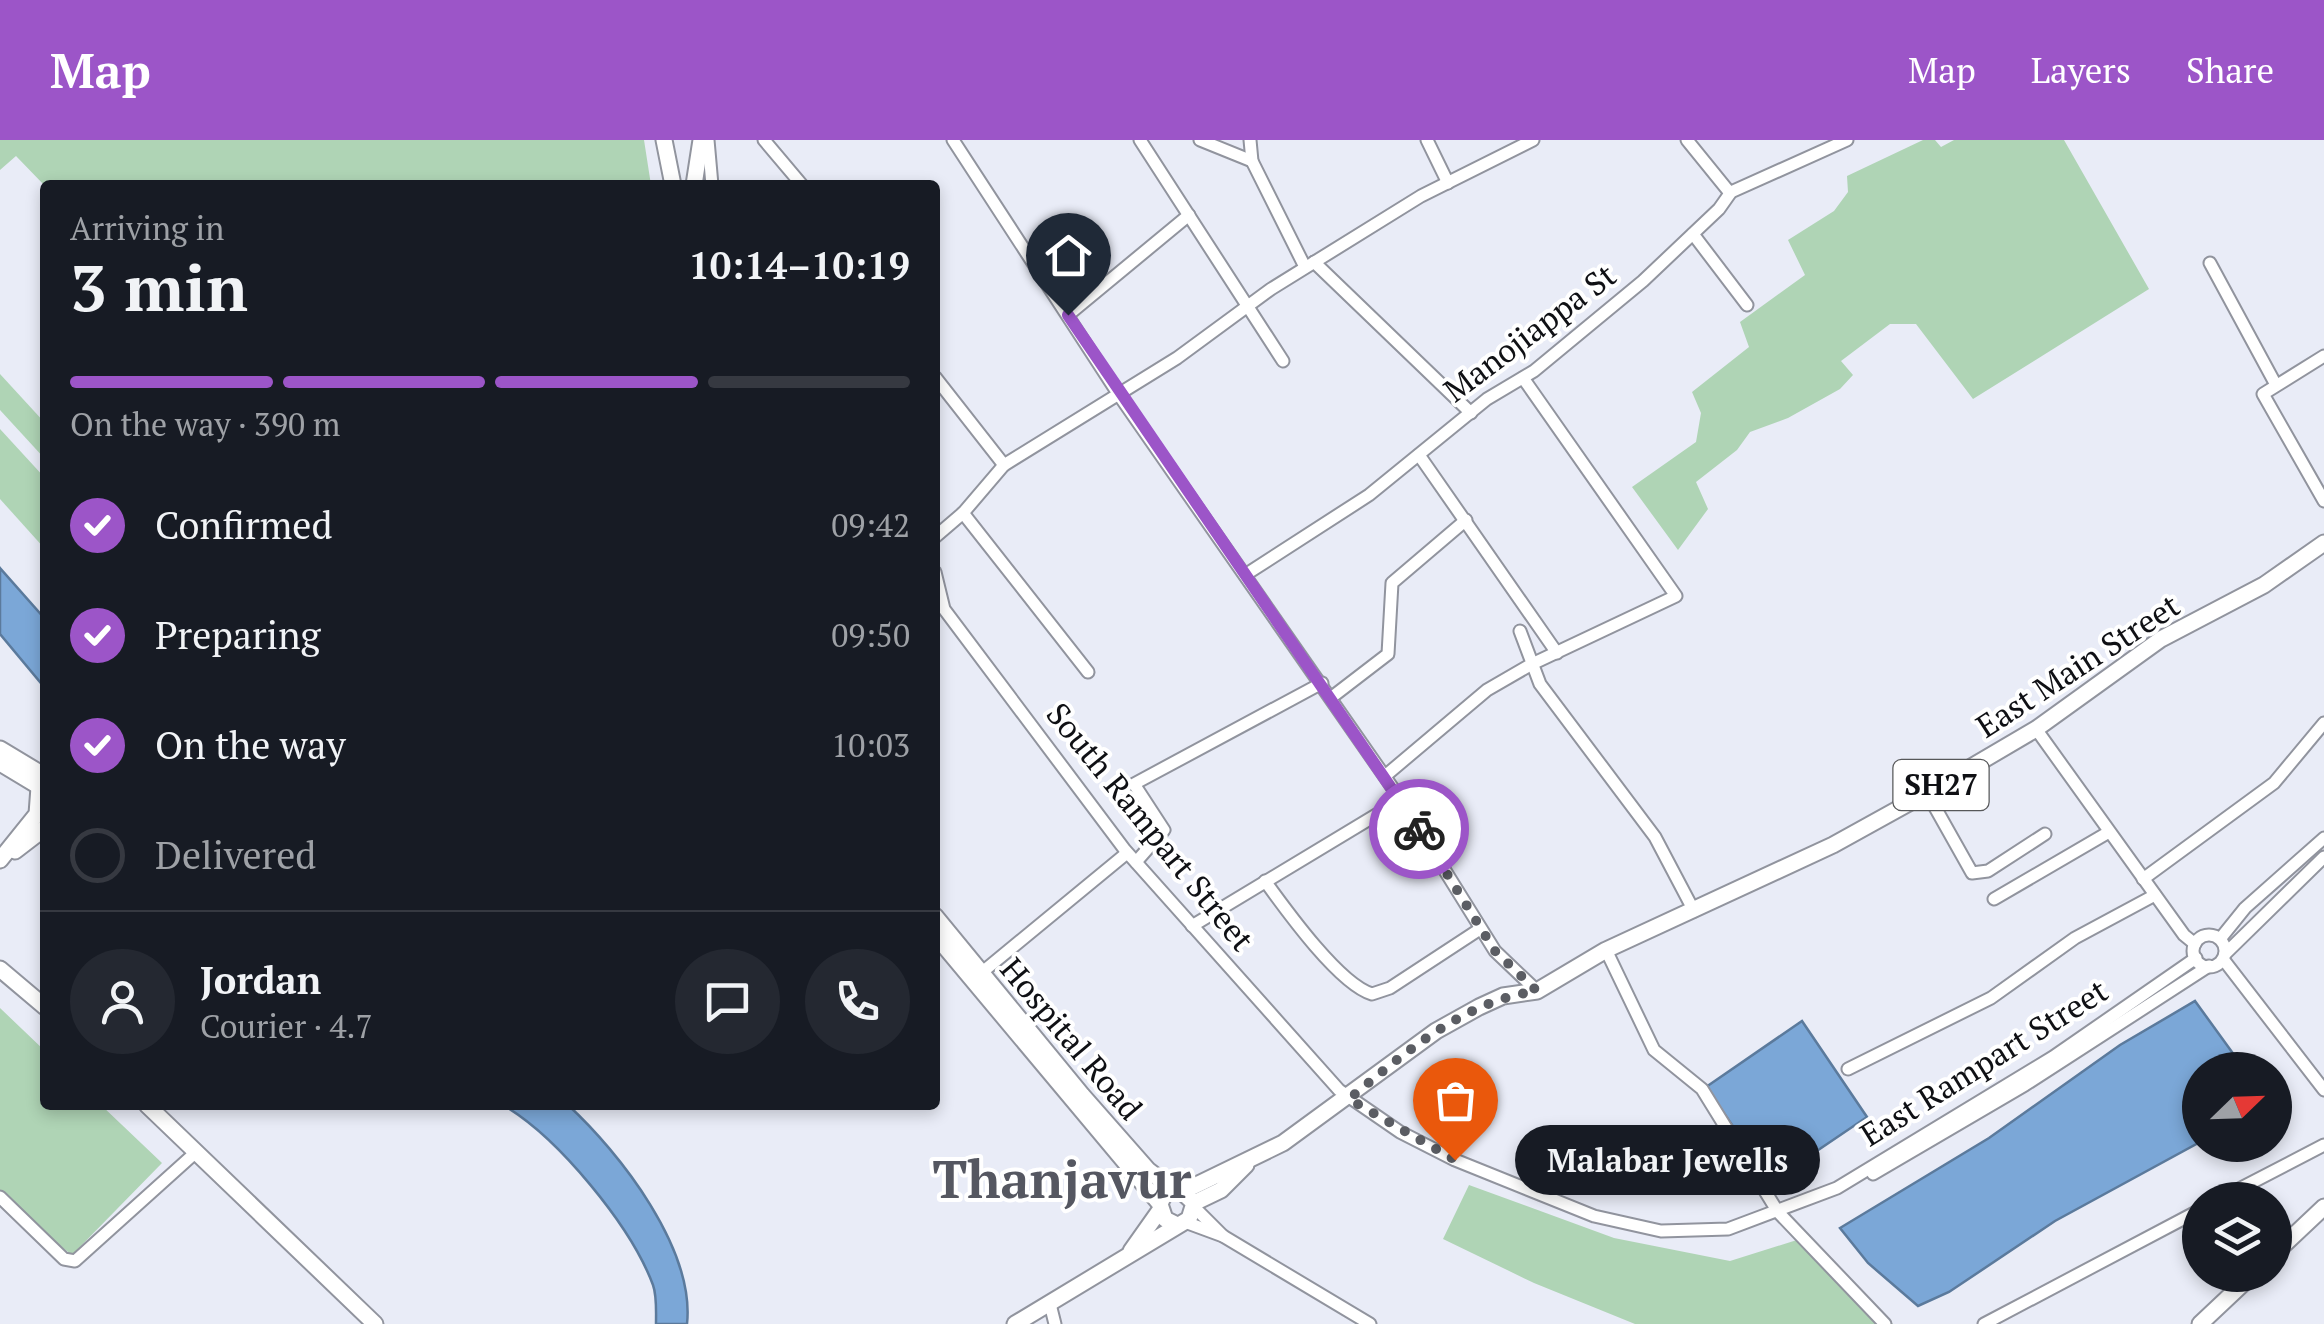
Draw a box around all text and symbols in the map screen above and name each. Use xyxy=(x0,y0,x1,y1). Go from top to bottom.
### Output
text: Map xyxy=(50,38,151,102)
text: Map xyxy=(1908,47,1976,93)
text: Layers xyxy=(2031,47,2131,93)
text: Share xyxy=(2186,47,2274,93)
text: Arriving in xyxy=(70,207,224,249)
pin xyxy=(1026,213,1111,316)
icon: home xyxy=(1041,228,1096,283)
text: 10:14–10:19 xyxy=(688,240,910,290)
text: 3 min xyxy=(70,243,248,330)
street label: Manojiappa St xyxy=(1435,254,1624,411)
text: On the way · 390 m xyxy=(70,403,340,445)
icon: check xyxy=(70,498,125,553)
text: Confirmed xyxy=(155,500,333,550)
text: 09:42 xyxy=(831,504,910,546)
street label: East Main Street xyxy=(1968,584,2187,746)
icon: check xyxy=(70,608,125,663)
text: Preparing xyxy=(155,610,321,660)
text: 09:50 xyxy=(831,614,910,656)
street label: South Rampart Street xyxy=(1038,694,1264,959)
icon: check xyxy=(70,718,125,773)
text: On the way xyxy=(155,720,346,770)
text: 10:03 xyxy=(831,724,910,766)
road number: SH27 xyxy=(1894,760,1988,810)
courier xyxy=(1369,779,1469,879)
icon: bike xyxy=(1392,802,1447,857)
text: Delivered xyxy=(155,830,316,880)
street label: Hospital Road xyxy=(992,948,1152,1128)
button: person xyxy=(70,949,175,1054)
button: chat xyxy=(675,949,780,1054)
button: phone xyxy=(805,949,910,1054)
text: Jordan xyxy=(200,955,321,1005)
street label: East Rampart Street xyxy=(1852,969,2115,1155)
text: Courier · 4.7 xyxy=(200,1005,372,1047)
north arrow xyxy=(2182,1052,2292,1162)
map controls xyxy=(2182,1052,2292,1292)
pin xyxy=(1413,1058,1498,1161)
icon: bag xyxy=(1428,1073,1483,1128)
callout: Malabar Jewells xyxy=(1515,1125,1820,1195)
text: Malabar Jewells xyxy=(1547,1139,1788,1181)
district label: Thanjavur xyxy=(933,1144,1192,1213)
button: layers xyxy=(2182,1182,2292,1292)

